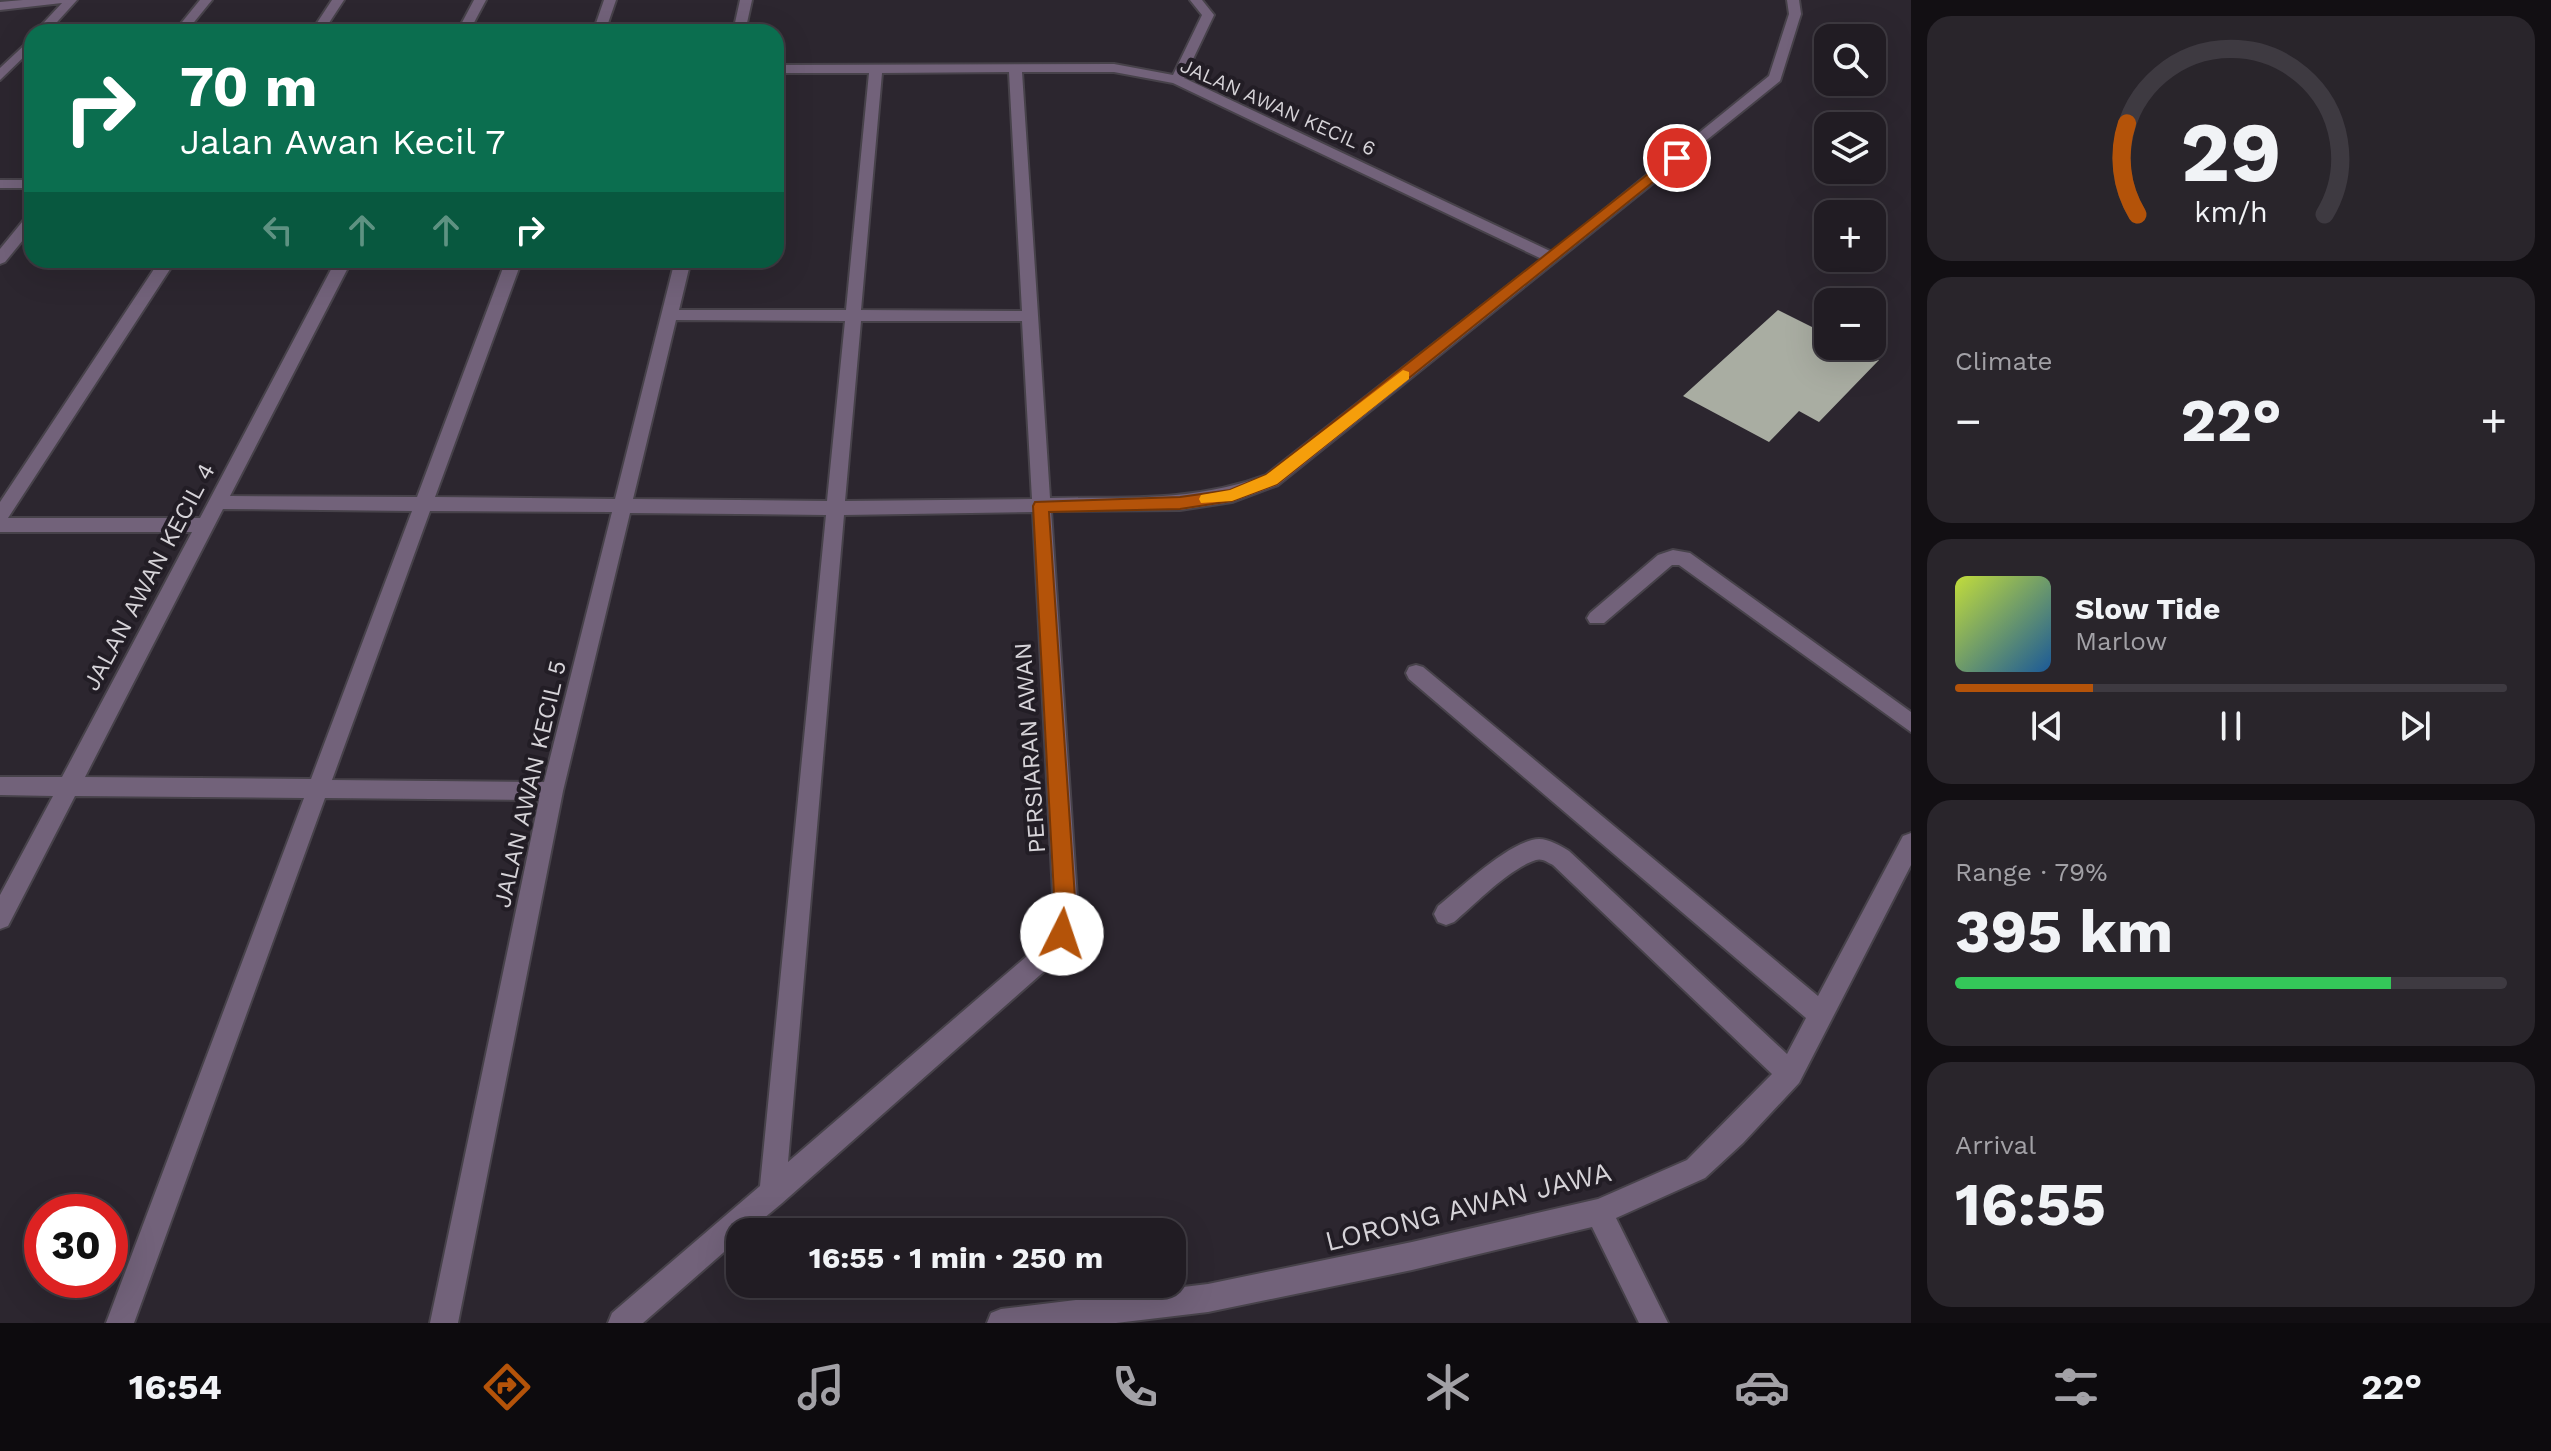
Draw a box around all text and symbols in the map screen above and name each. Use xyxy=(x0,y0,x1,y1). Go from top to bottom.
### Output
map controls xyxy=(1814,24,1886,360)
button: search xyxy=(1814,24,1886,96)
street label: JALAN AWAN KECIL 6 xyxy=(1177,53,1379,161)
text: 70 m xyxy=(180,54,317,120)
icon: right xyxy=(48,56,152,160)
text: 29 xyxy=(2181,103,2281,200)
button: layers xyxy=(1814,112,1886,184)
text: Jalan Awan Kecil 7 xyxy=(180,121,505,163)
pin xyxy=(1643,124,1711,192)
icon: arrive xyxy=(1655,136,1699,180)
text: km/h xyxy=(2194,195,2268,229)
button: + xyxy=(1814,200,1886,272)
icon: left xyxy=(256,208,300,252)
icon: ahead xyxy=(340,208,384,252)
icon: ahead xyxy=(424,208,468,252)
icon: right xyxy=(508,208,552,252)
button: − xyxy=(1814,288,1886,360)
text: Climate xyxy=(1955,346,2053,376)
text: 22° xyxy=(2180,385,2282,456)
text: − xyxy=(1955,395,1982,447)
text: + xyxy=(2480,395,2507,447)
street label: JALAN AWAN KECIL 4 xyxy=(77,459,221,695)
text: Slow Tide xyxy=(2075,591,2220,626)
text: Marlow xyxy=(2075,626,2167,656)
street label: PERSIARAN AWAN xyxy=(1009,642,1051,854)
street label: JALAN AWAN KECIL 5 xyxy=(488,658,572,910)
icon: previous xyxy=(2025,704,2069,748)
icon: pause xyxy=(2209,704,2253,748)
icon: next xyxy=(2393,704,2437,748)
text: Range · 79% xyxy=(1955,857,2107,887)
position arrow xyxy=(1020,892,1104,976)
text: 395 km xyxy=(1955,896,2173,967)
text: Arrival xyxy=(1955,1130,2036,1160)
street label: LORONG AWAN JAWA xyxy=(1322,1155,1615,1258)
text: 16:55 xyxy=(1955,1169,2106,1240)
speed limit sign: 30 xyxy=(24,1194,128,1298)
text: 16:55 · 1 min · 250 m xyxy=(809,1240,1103,1275)
icon: directions xyxy=(479,1359,535,1415)
icon: music xyxy=(793,1359,849,1415)
icon: phone xyxy=(1107,1359,1163,1415)
icon: climate xyxy=(1420,1359,1476,1415)
icon: car xyxy=(1734,1359,1790,1415)
icon: filters xyxy=(2048,1359,2104,1415)
text: 16:54 xyxy=(129,1366,222,1408)
text: 22° xyxy=(2361,1366,2422,1408)

